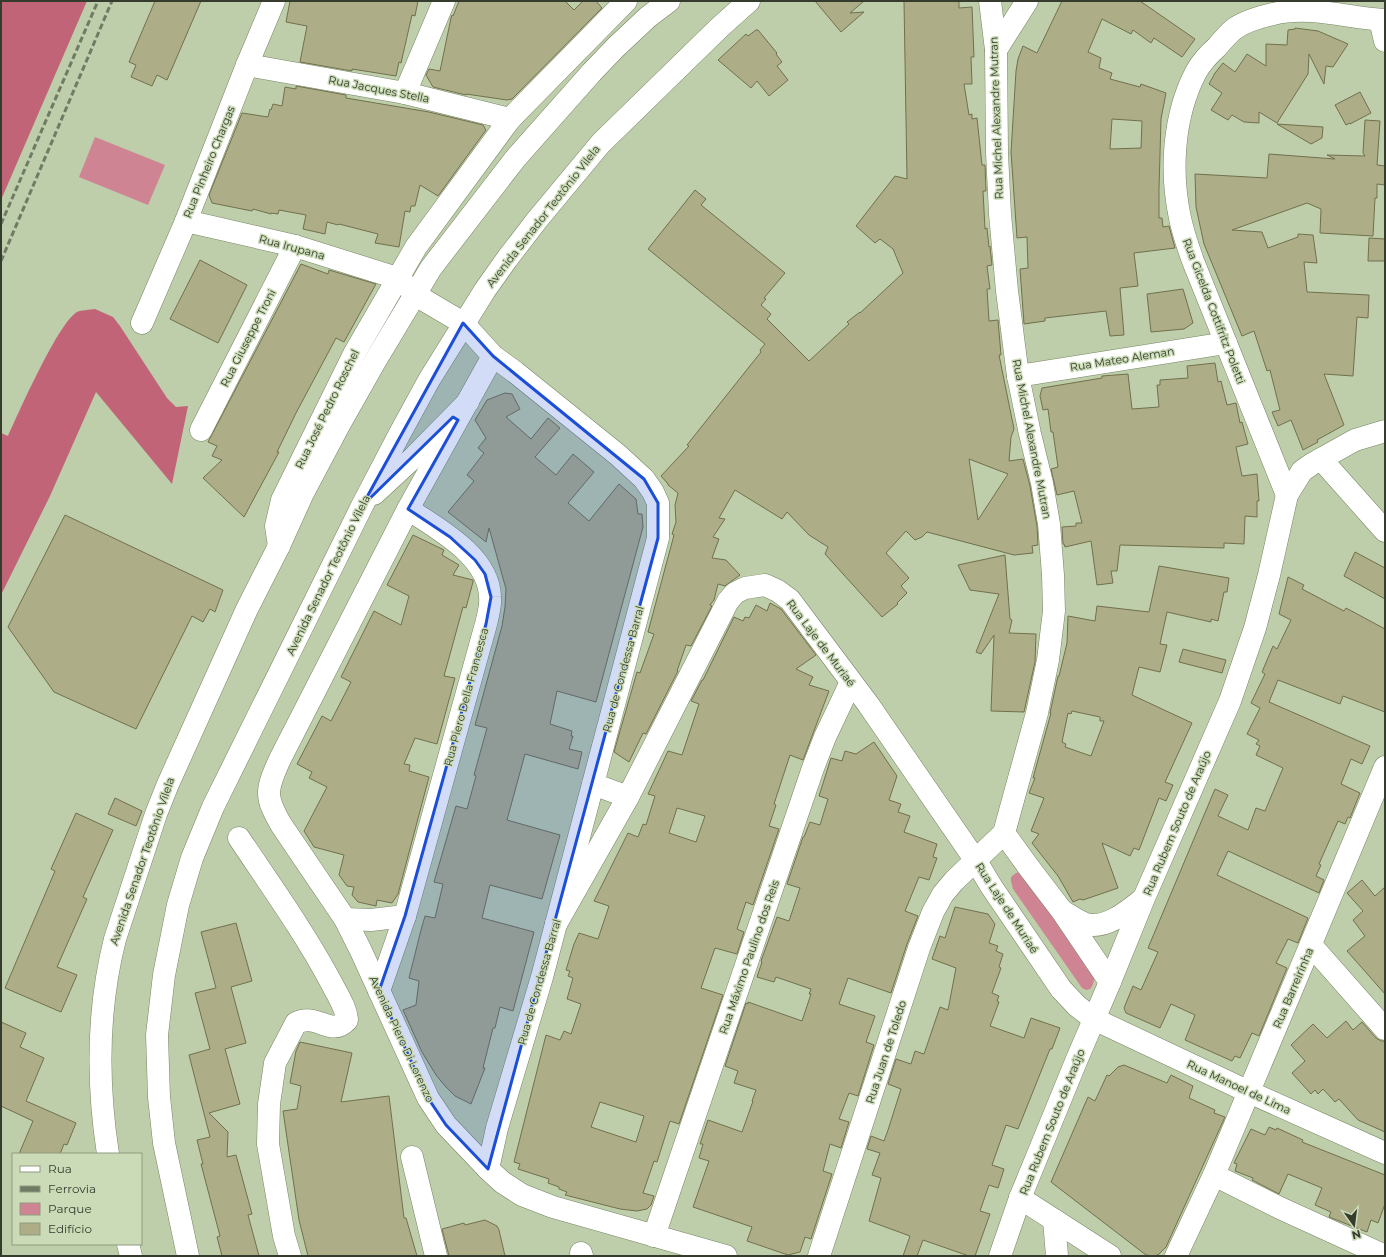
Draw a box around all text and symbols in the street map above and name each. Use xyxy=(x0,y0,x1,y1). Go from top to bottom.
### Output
street label: Rua Michel Alexandre Mutran xyxy=(986,36,1006,200)
street label: Rua Jacques Stella xyxy=(327,72,431,106)
street label: Rua Pinheiro Chargas xyxy=(180,103,238,220)
street label: Avenida Senador Teotônio Vilela xyxy=(483,142,603,290)
street label: Rua Irupana xyxy=(257,231,327,263)
street label: Rua Gicelda Cottifritz Poletti xyxy=(1180,236,1248,386)
street label: Rua Giuseppe Troni xyxy=(217,287,279,389)
street label: Rua Mateo Aleman xyxy=(1069,344,1175,374)
street label: Rua José Pedro Roschel xyxy=(292,347,362,471)
street label: Rua Michel Alexandre Mutran xyxy=(1010,358,1054,520)
street label: Avenida Senador Teotônio Vilela xyxy=(283,493,373,657)
street label: Rua Laje de Muriaé xyxy=(784,597,859,690)
street label: Rua de Condessa Barral xyxy=(599,604,647,734)
street label: Rua Piero Della Francesca xyxy=(441,626,491,768)
street label: Rua Rubem Souto de Araújo xyxy=(1140,748,1214,898)
street label: Avenida Senador Teotônio Vilela xyxy=(107,775,177,947)
street label: Rua Laje de Muriaé xyxy=(972,860,1042,956)
street label: Rua Máximo Paulino dos Reis xyxy=(716,877,782,1036)
street label: Rua de Condessa Barral xyxy=(514,917,564,1047)
street label: Rua Barreirinha xyxy=(1270,946,1316,1030)
street label: Avenida Piero Di Lorenzo xyxy=(367,974,438,1104)
street label: Rua Juan de Toledo xyxy=(863,998,909,1106)
street label: Rua Rubem Souto de Araújo xyxy=(1016,1047,1088,1197)
street label: Rua Manoel de Lima xyxy=(1185,1057,1293,1117)
legend xyxy=(12,1153,142,1245)
text: Rua xyxy=(48,1161,72,1176)
text: Ferrovia xyxy=(48,1181,96,1196)
text: Parque xyxy=(48,1201,92,1216)
north arrow xyxy=(1334,1205,1374,1245)
text: Edifício xyxy=(48,1221,92,1236)
text: N xyxy=(1350,1227,1362,1243)

